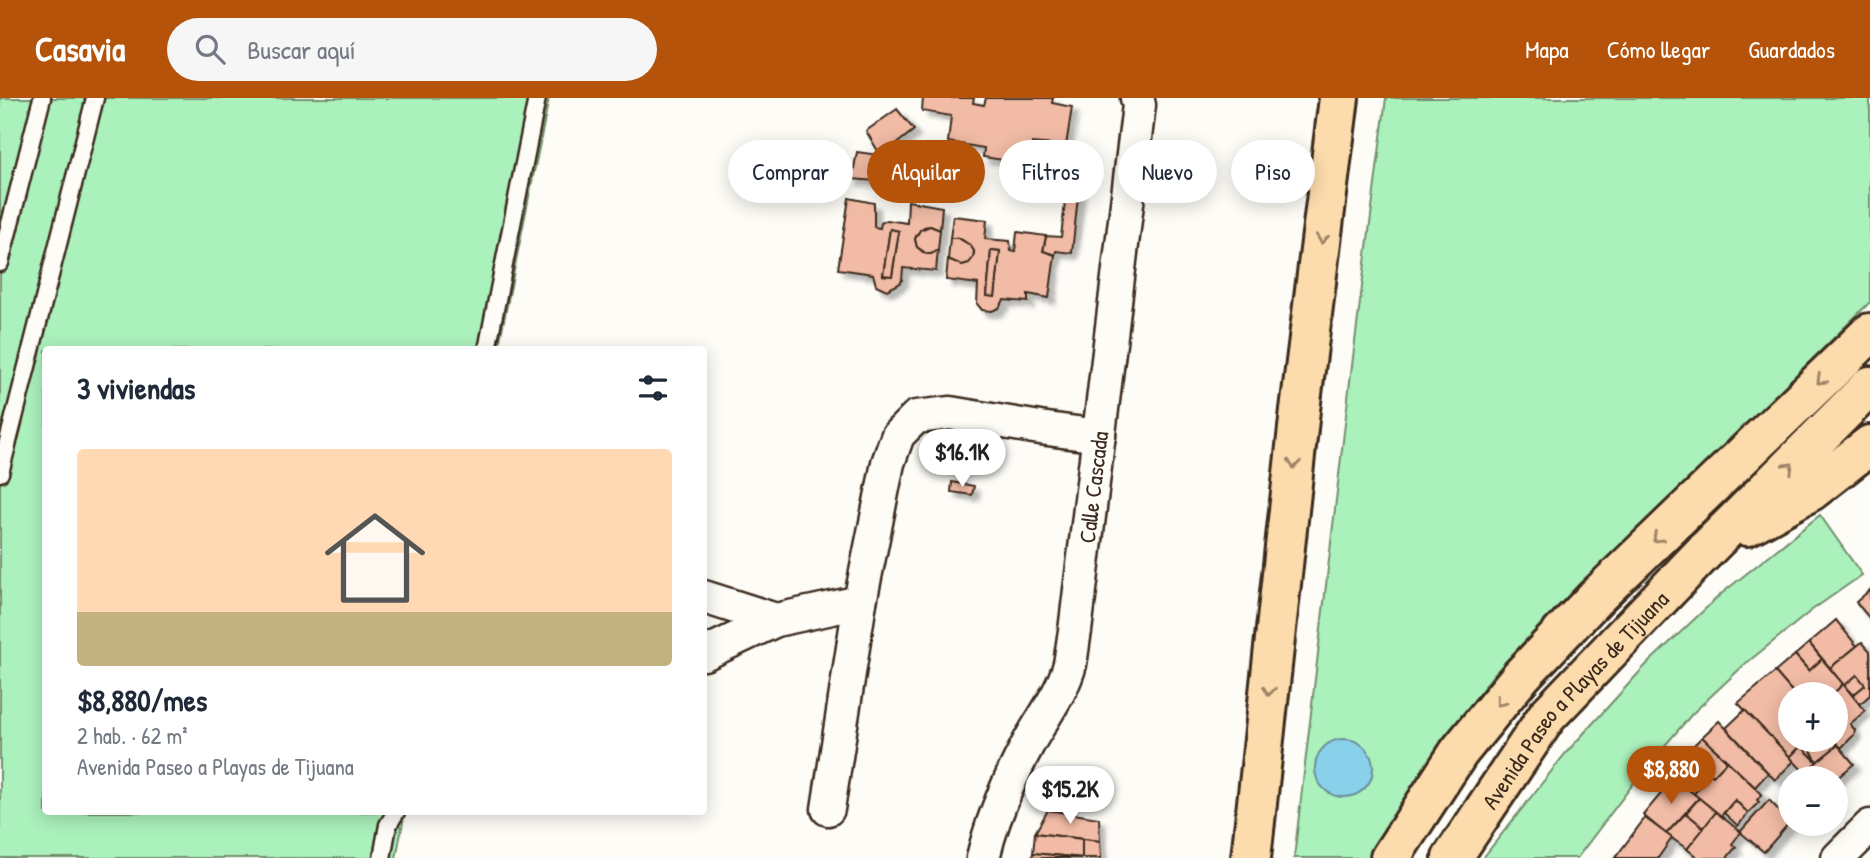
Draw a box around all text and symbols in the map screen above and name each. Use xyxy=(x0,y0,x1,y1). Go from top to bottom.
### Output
search box xyxy=(167,18,657,81)
text: Casavia xyxy=(35,27,125,71)
icon: search xyxy=(191,30,229,68)
text: Buscar aquí xyxy=(247,32,356,67)
text: Mapa xyxy=(1525,33,1569,65)
text: Cómo llegar xyxy=(1607,33,1710,65)
text: Guardados xyxy=(1748,33,1835,65)
chip: Comprar xyxy=(728,140,853,203)
chip: Alquilar xyxy=(867,140,985,203)
chip: Filtros xyxy=(999,140,1104,203)
chip: Nuevo xyxy=(1118,140,1217,203)
chip: Piso xyxy=(1231,140,1315,203)
one-way arrow xyxy=(1314,233,1329,244)
text: 3 viviendas xyxy=(77,368,195,408)
icon: filters xyxy=(634,369,672,407)
one-way arrow xyxy=(1816,371,1829,384)
street label: Calle Cascada xyxy=(1070,429,1115,545)
pin: $16.1K xyxy=(905,430,1019,489)
text: $16.1K xyxy=(935,436,989,467)
one-way arrow xyxy=(1287,459,1302,470)
one-way arrow xyxy=(1780,462,1793,475)
icon: home xyxy=(312,495,438,621)
one-way arrow xyxy=(1653,530,1665,542)
street label: Avenida Paseo a Playas de Tijuana xyxy=(1474,583,1675,815)
text: $8,880/mes xyxy=(77,680,207,720)
map controls xyxy=(1778,682,1848,836)
button: + xyxy=(1778,682,1848,752)
one-way arrow xyxy=(1262,685,1277,696)
one-way arrow xyxy=(1496,694,1508,707)
text: 2 hab. · 62 m² xyxy=(77,720,187,751)
pin: $8,880 xyxy=(1614,746,1728,806)
text: Avenida Paseo a Playas de Tijuana xyxy=(77,751,354,782)
text: $8,880 xyxy=(1643,753,1699,784)
pin: $15.2K xyxy=(1013,766,1127,826)
button: − xyxy=(1778,766,1848,836)
text: $15.2K xyxy=(1041,773,1099,804)

